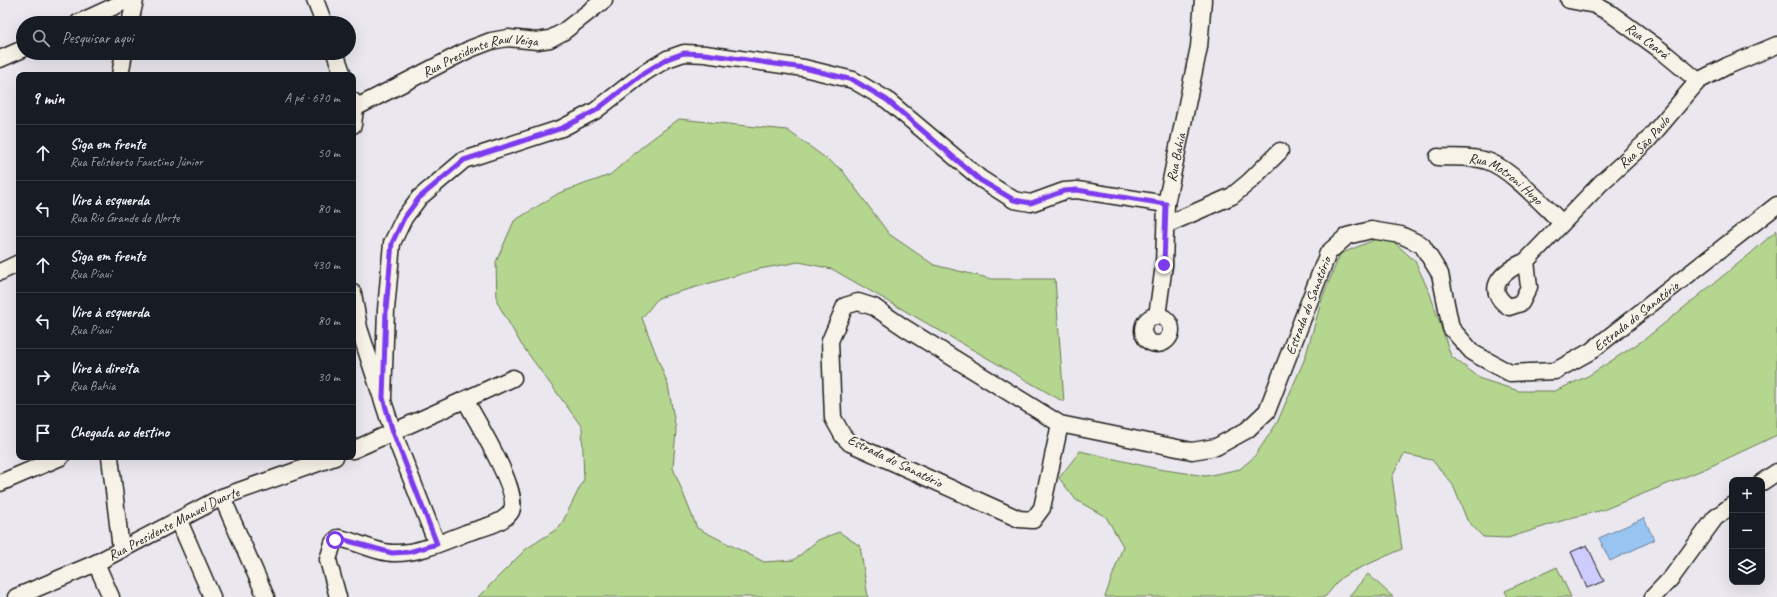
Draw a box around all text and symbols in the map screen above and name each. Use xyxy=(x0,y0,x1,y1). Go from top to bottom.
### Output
search box xyxy=(16,16,356,60)
street label: Rua Ceará xyxy=(1622,19,1674,63)
icon: search xyxy=(30,27,52,49)
text: Pesquisar aqui xyxy=(62,29,133,48)
street label: Rua Presidente Raul Veiga xyxy=(419,29,540,81)
text: 9 min xyxy=(32,88,64,109)
text: A pé · 670 m xyxy=(284,90,340,106)
street label: Rua São Paulo xyxy=(1615,112,1674,172)
street label: Rua Bahia xyxy=(1162,130,1189,183)
text: Siga em frente xyxy=(70,135,146,154)
icon: ahead xyxy=(32,142,54,164)
text: 50 m xyxy=(318,145,340,161)
street label: Rua Motroni Hugo xyxy=(1468,149,1547,209)
text: Rua Felisberto Faustino Júnior xyxy=(70,154,203,170)
text: Vire à esquerda xyxy=(70,191,149,210)
icon: left xyxy=(32,198,54,220)
text: 80 m xyxy=(318,201,340,217)
text: Rua Rio Grande do Norte xyxy=(70,210,180,226)
text: Siga em frente xyxy=(70,247,146,266)
street label: Estrada do Sanatório xyxy=(1281,252,1335,357)
icon: ahead xyxy=(32,254,54,276)
route end xyxy=(1155,256,1173,274)
text: 430 m xyxy=(312,257,340,273)
text: Rua Piauí xyxy=(70,266,111,282)
street label: Estrada do Sanatório xyxy=(1590,276,1683,354)
text: Vire à esquerda xyxy=(70,303,149,322)
icon: left xyxy=(32,310,54,332)
text: 80 m xyxy=(318,313,340,329)
text: Rua Piauí xyxy=(70,322,111,338)
text: Vire à direita xyxy=(70,359,139,378)
icon: right xyxy=(32,366,54,388)
text: 30 m xyxy=(318,369,340,385)
text: Rua Bahia xyxy=(70,378,115,394)
icon: arrive xyxy=(32,422,54,444)
text: Chegada ao destino xyxy=(70,423,169,442)
street label: Estrada do Sanatório xyxy=(845,431,947,492)
map controls xyxy=(1729,477,1765,585)
button: + xyxy=(1729,477,1765,513)
street label: Rua Presidente Manuel Duarte xyxy=(105,483,242,564)
button: − xyxy=(1729,513,1765,549)
route start xyxy=(326,531,344,549)
button: layers xyxy=(1729,549,1765,585)

